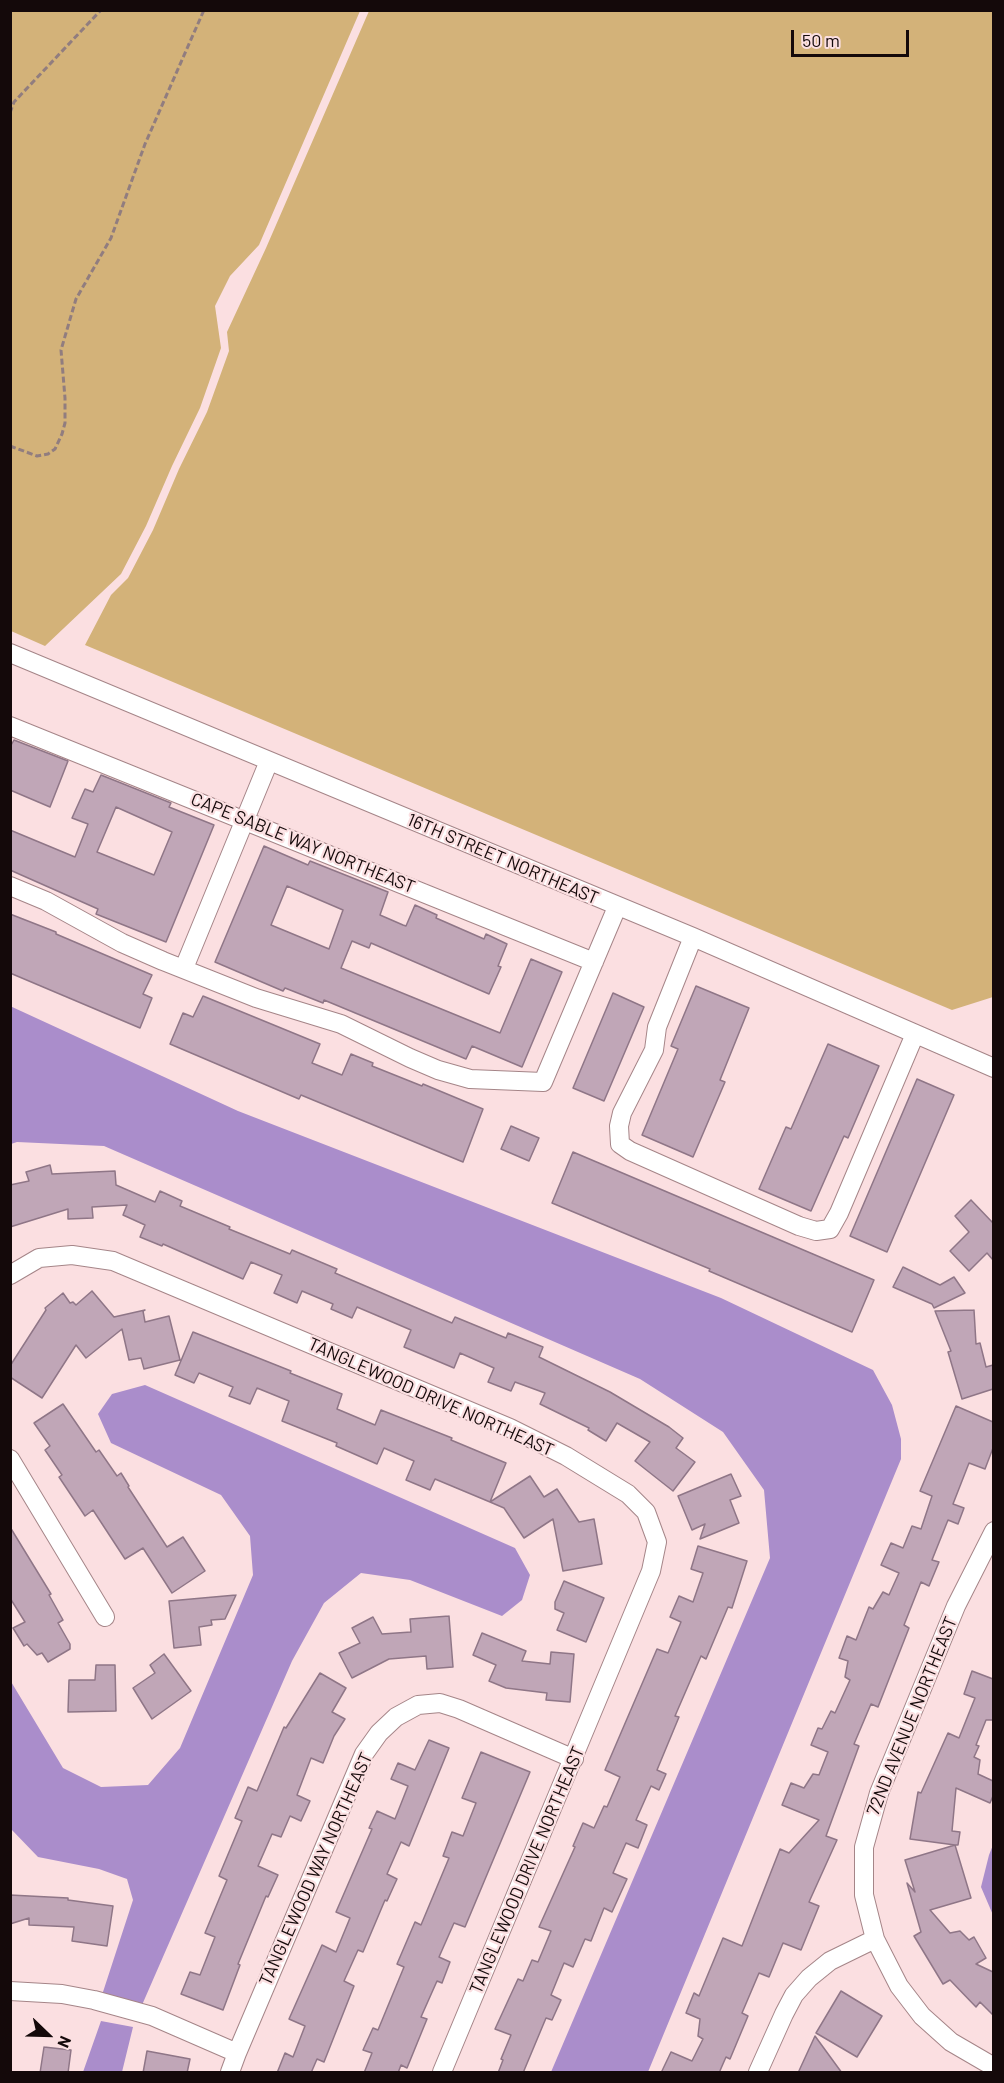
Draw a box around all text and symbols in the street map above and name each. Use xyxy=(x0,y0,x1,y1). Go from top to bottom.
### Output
scale bar xyxy=(794,18,912,56)
text: 50 m xyxy=(802,29,840,51)
street label: CAPE SABLE WAY NORTHEAST xyxy=(188,788,418,898)
street label: 16TH STREET NORTHEAST xyxy=(404,809,602,909)
street label: TANGLEWOOD DRIVE NORTHEAST xyxy=(305,1333,557,1461)
street label: 72ND AVENUE NORTHEAST xyxy=(862,1614,962,1818)
street label: TANGLEWOOD DRIVE NORTHEAST xyxy=(465,1743,589,1997)
street label: TANGLEWOOD WAY NORTHEAST xyxy=(255,1749,377,1989)
north arrow xyxy=(18,2005,78,2065)
text: N xyxy=(54,2034,76,2051)

